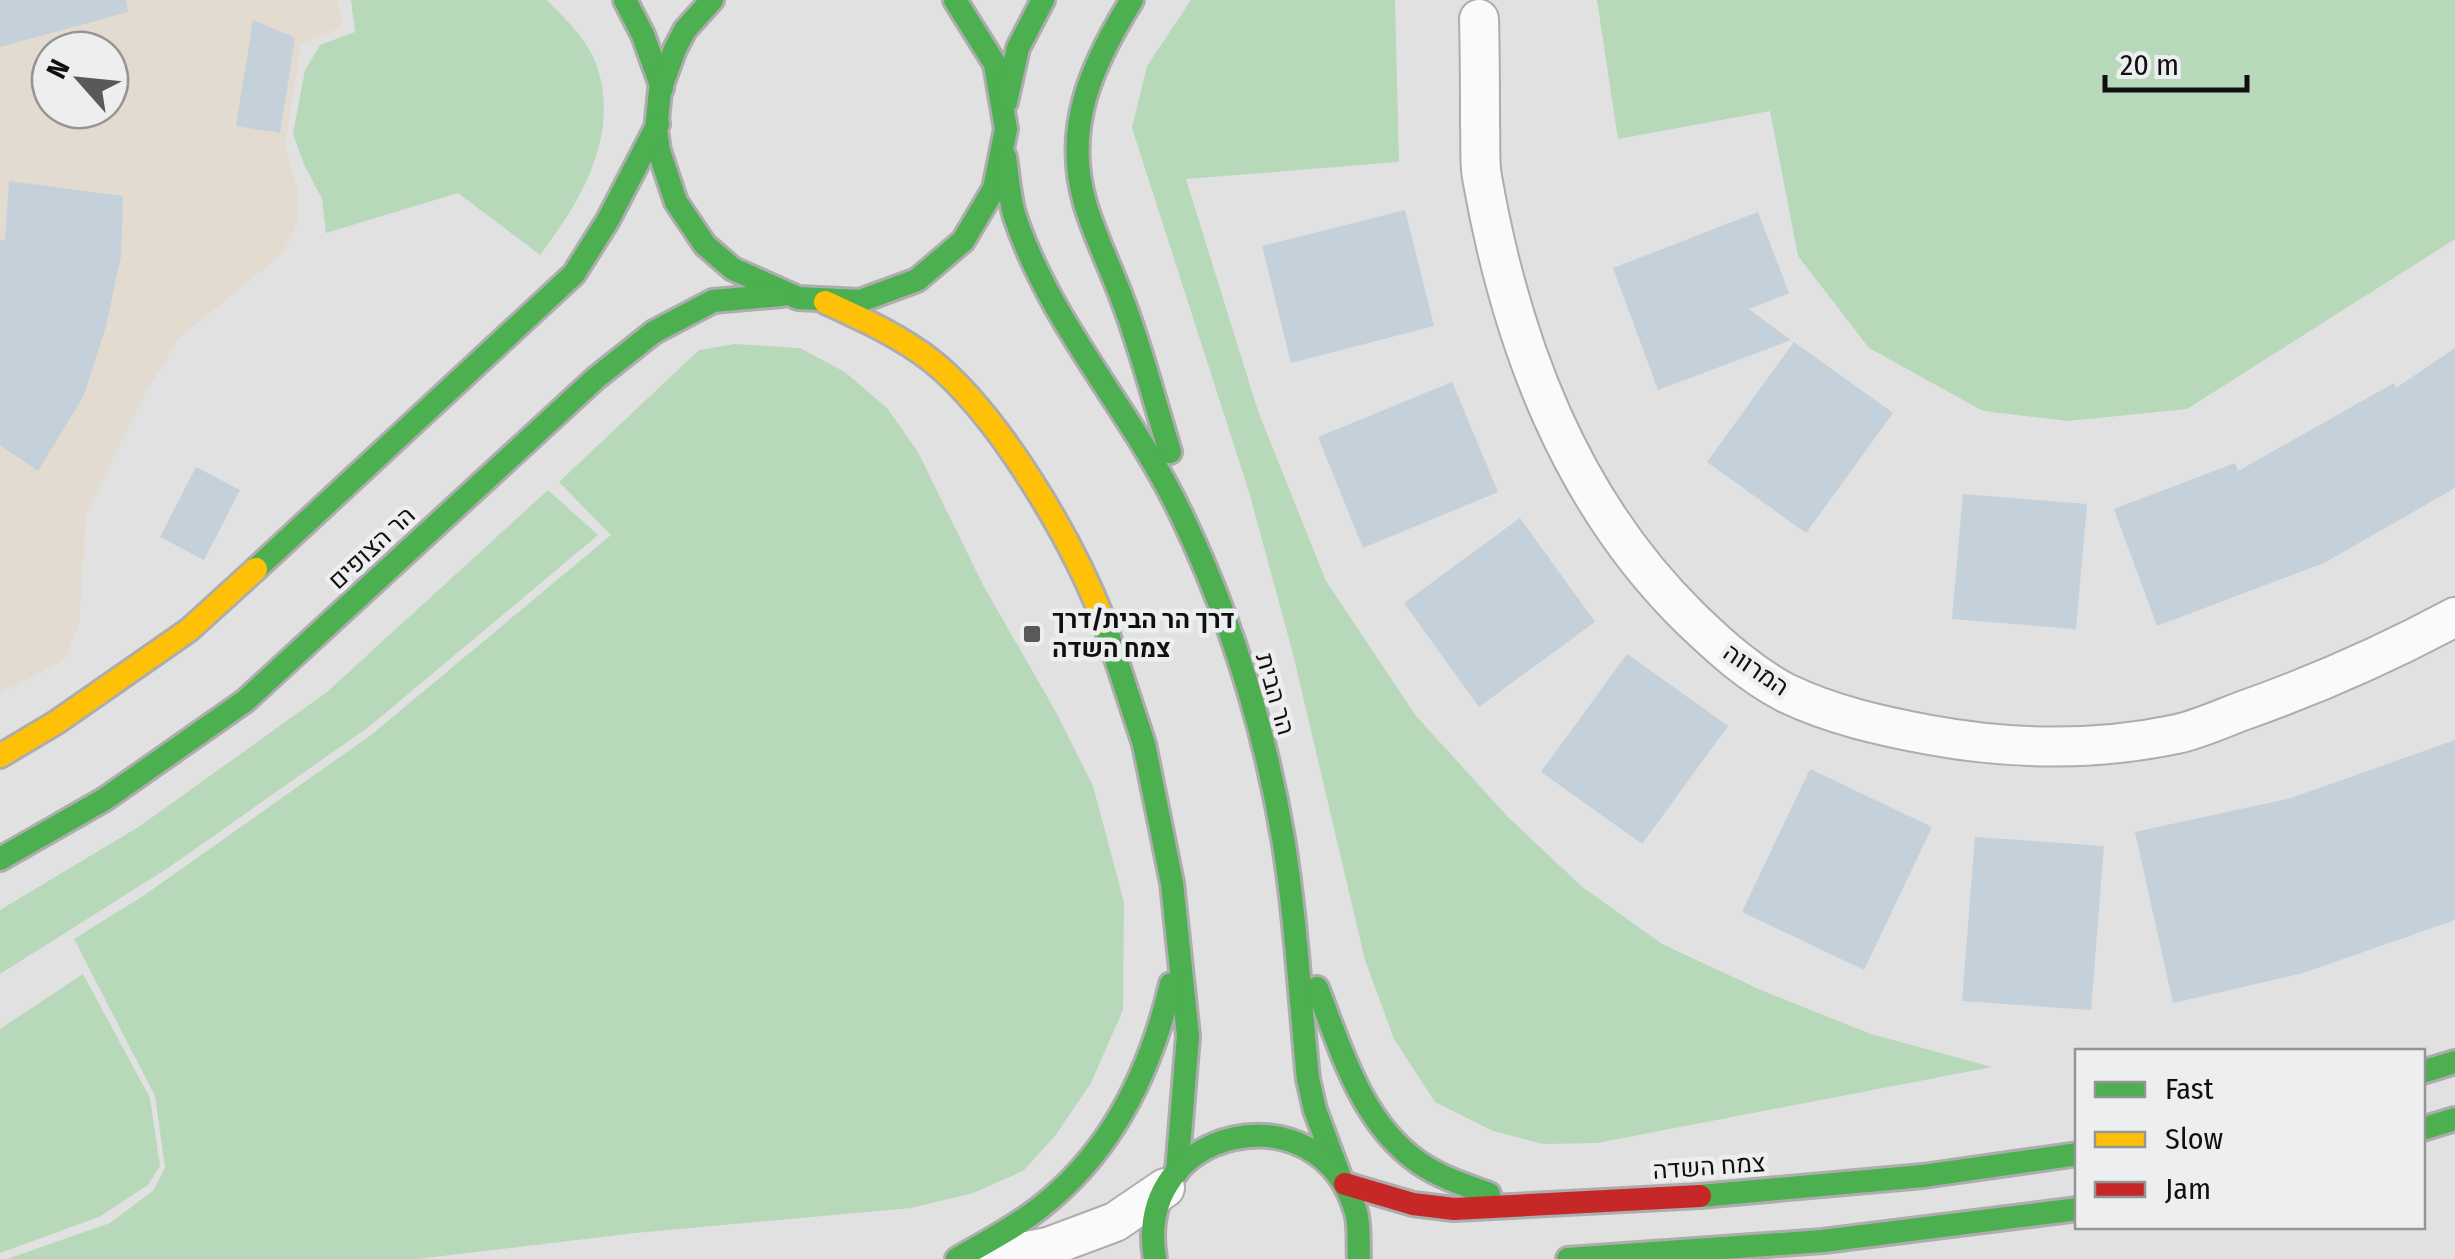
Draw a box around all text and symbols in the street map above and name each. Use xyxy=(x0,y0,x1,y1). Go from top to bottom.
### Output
north arrow xyxy=(30,30,130,130)
scale bar xyxy=(2105,30,2248,92)
text: 20 m xyxy=(2120,47,2179,83)
text: N xyxy=(40,54,77,84)
street label: הר הצופים xyxy=(322,500,422,596)
place label: דרך הר הבית/דרך צמח השדה xyxy=(1052,605,1235,664)
marker: דרך הר הבית/דרך צמח השדה xyxy=(1021,623,1043,645)
street label: המרווה xyxy=(1718,637,1794,703)
street label: הר הבית xyxy=(1249,650,1301,738)
legend xyxy=(2075,1049,2425,1229)
text: Fast xyxy=(2165,1071,2214,1107)
text: Slow xyxy=(2165,1121,2223,1157)
street label: צמח השדה xyxy=(1652,1148,1766,1186)
text: Jam xyxy=(2165,1171,2211,1207)

